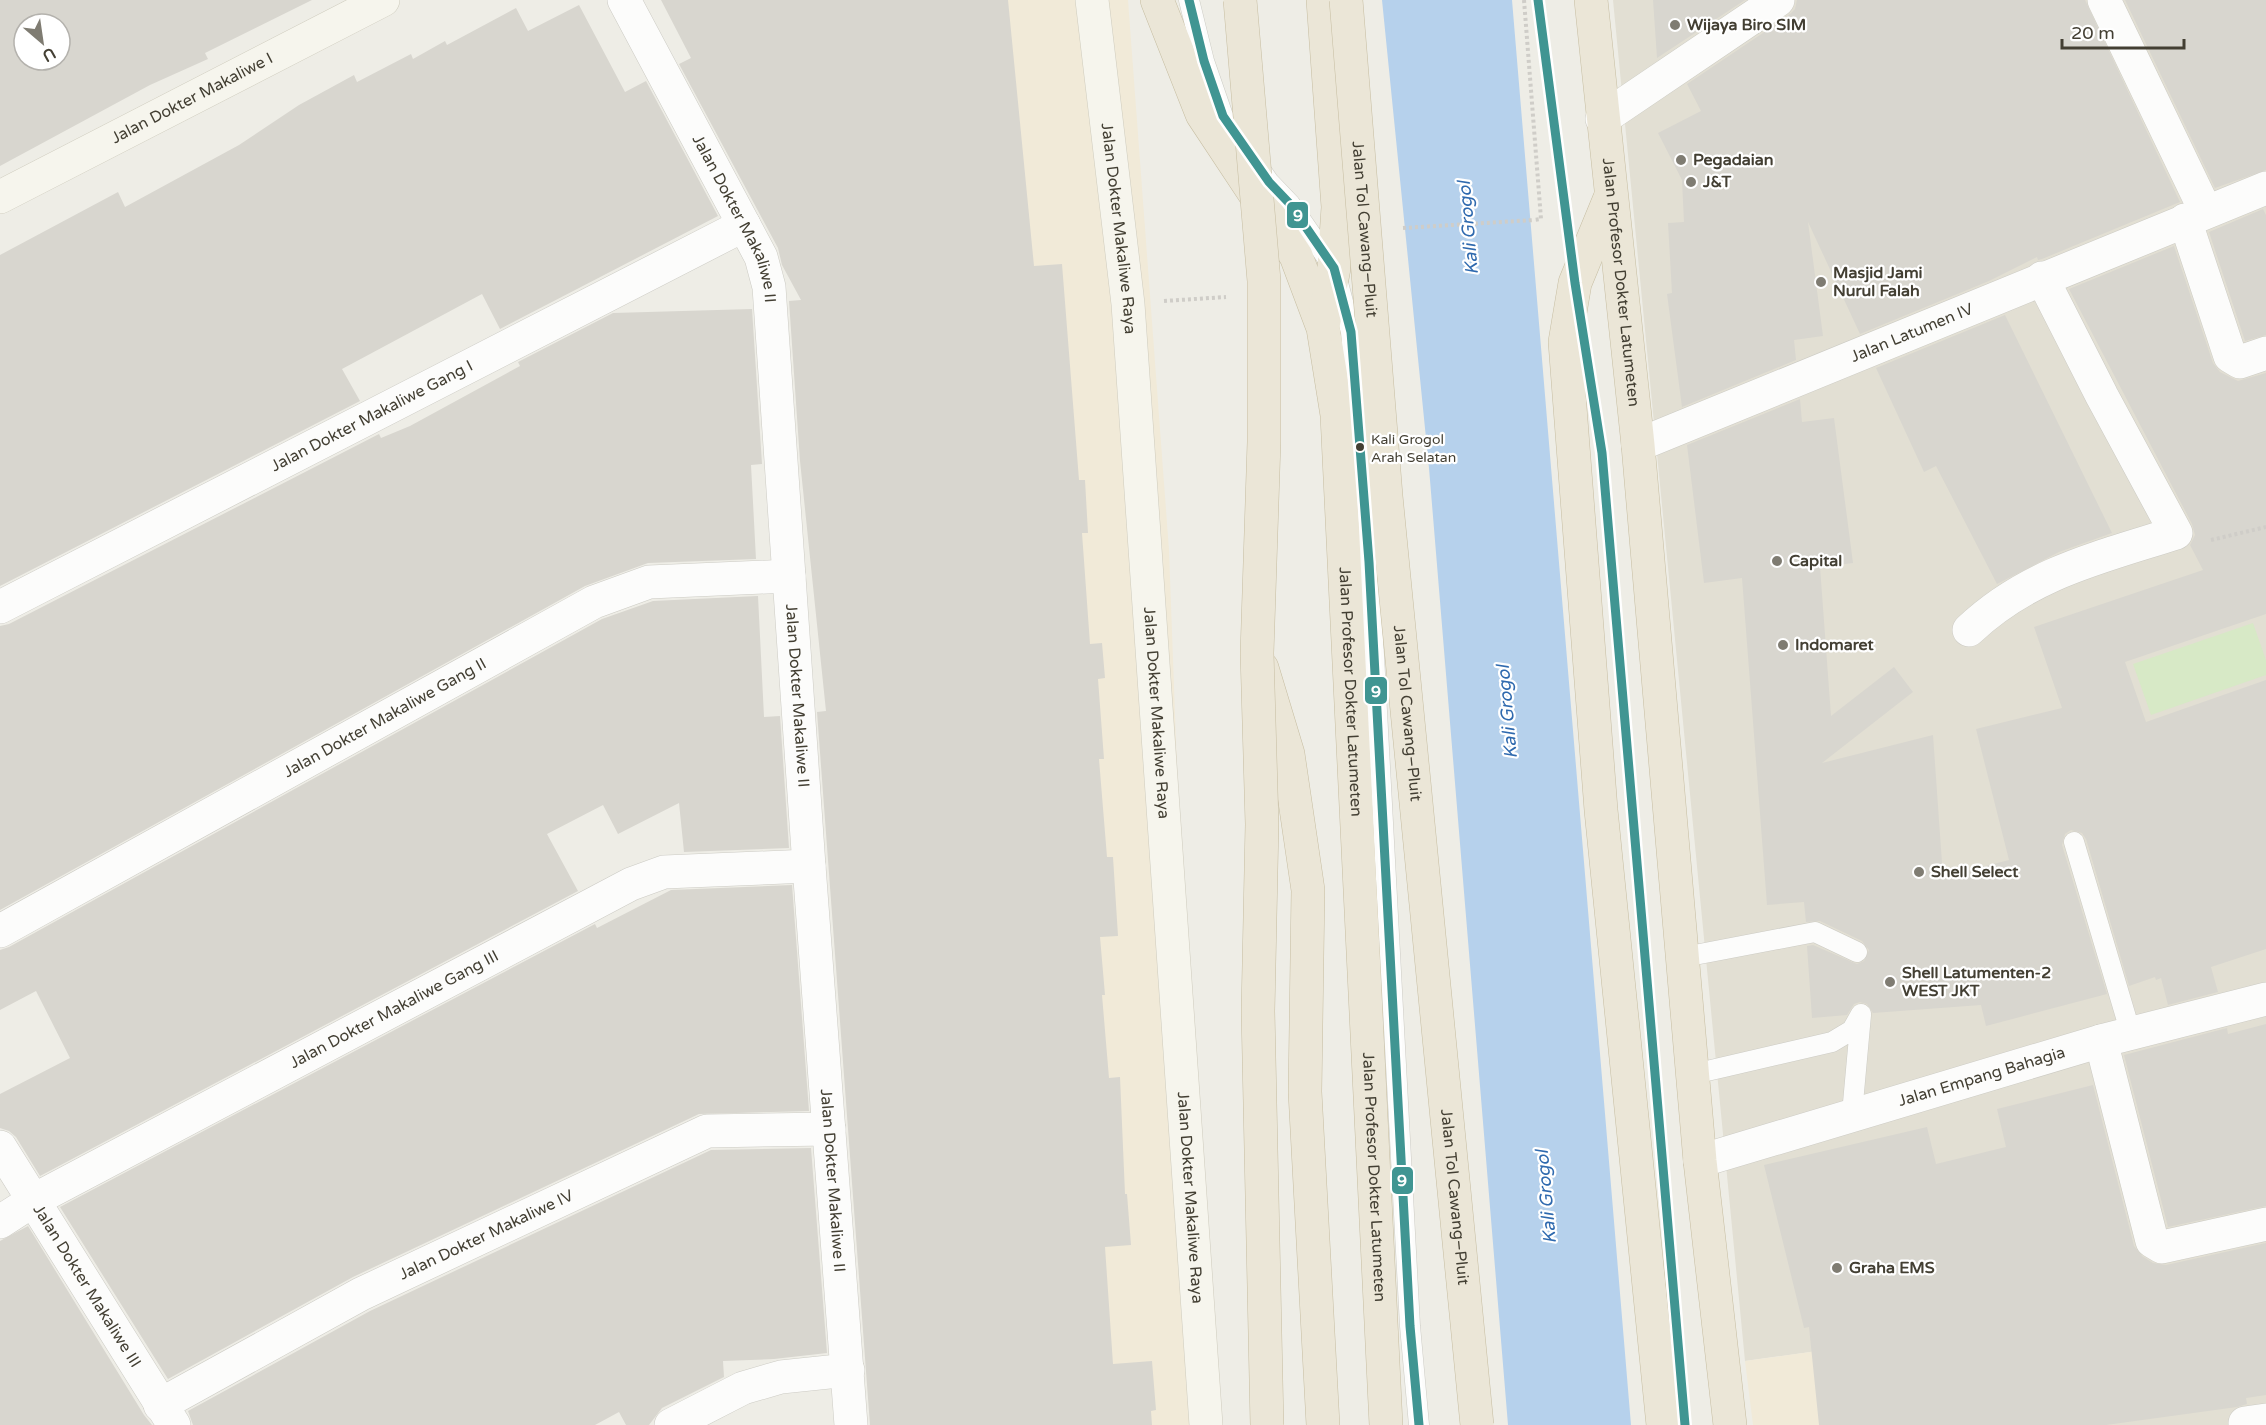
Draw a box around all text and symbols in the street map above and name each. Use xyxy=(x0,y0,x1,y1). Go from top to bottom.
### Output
north arrow xyxy=(12,12,72,72)
scale bar xyxy=(2062,12,2184,50)
place label: Wijaya Biro SIM xyxy=(1687,15,1806,35)
marker: Wijaya Biro SIM xyxy=(1668,18,1682,32)
text: 20 m xyxy=(2071,22,2115,44)
text: U xyxy=(39,43,59,66)
street label: Jalan Dokter Makaliwe I xyxy=(108,48,276,148)
street label: Jalan Dokter Makaliwe Raya xyxy=(1097,122,1140,335)
street label: Jalan Dokter Makaliwe II xyxy=(688,131,780,303)
street label: Jalan Tol Cawang–Pluit xyxy=(1347,140,1382,318)
place label: Pegadaian xyxy=(1693,150,1773,170)
marker: Pegadaian xyxy=(1674,153,1688,167)
street label: Jalan Profesor Dokter Latumeten xyxy=(1598,157,1644,408)
place label: J&T xyxy=(1702,172,1731,192)
marker: J&T xyxy=(1684,175,1698,189)
water label: Kali Grogol xyxy=(1453,178,1483,276)
line badge: 9 xyxy=(1286,201,1309,229)
text: 9 xyxy=(1293,206,1303,226)
place label: Masjid Jami Nurul Falah xyxy=(1833,263,1923,301)
marker: Masjid Jami Nurul Falah xyxy=(1814,275,1828,289)
street label: Jalan Latumen IV xyxy=(1848,299,1976,367)
street label: Jalan Dokter Makaliwe Gang I xyxy=(267,356,476,476)
place label: Kali Grogol Arah Selatan xyxy=(1371,431,1456,466)
marker: Kali Grogol Arah Selatan xyxy=(1354,441,1366,453)
place label: Capital xyxy=(1789,551,1842,571)
marker: Capital xyxy=(1770,554,1784,568)
street label: Jalan Profesor Dokter Latumeten xyxy=(1334,566,1366,817)
street label: Jalan Dokter Makaliwe II xyxy=(781,603,814,788)
street label: Jalan Dokter Makaliwe Raya xyxy=(1139,606,1174,820)
street label: Jalan Tol Cawang–Pluit xyxy=(1389,624,1426,802)
place label: Indomaret xyxy=(1795,635,1875,655)
marker: Indomaret xyxy=(1776,638,1790,652)
street label: Jalan Dokter Makaliwe Gang II xyxy=(280,654,490,782)
water label: Kali Grogol xyxy=(1492,662,1522,760)
line badge: 9 xyxy=(1364,676,1388,705)
text: 9 xyxy=(1371,682,1381,702)
place label: Shell Select xyxy=(1931,862,2019,882)
marker: Shell Select xyxy=(1912,865,1926,879)
street label: Jalan Dokter Makaliwe Gang III xyxy=(286,946,502,1073)
place label: Shell Latumenten-2 WEST JKT xyxy=(1902,963,2051,1001)
marker: Shell Latumenten-2 WEST JKT xyxy=(1883,975,1897,989)
street label: Jalan Empang Bahagia xyxy=(1896,1042,2068,1111)
street label: Jalan Profesor Dokter Latumeten xyxy=(1358,1052,1390,1303)
street label: Jalan Dokter Makaliwe II xyxy=(816,1088,849,1273)
street label: Jalan Dokter Makaliwe Raya xyxy=(1173,1091,1208,1304)
street label: Jalan Tol Cawang–Pluit xyxy=(1436,1108,1473,1286)
water label: Kali Grogol xyxy=(1531,1147,1561,1245)
line badge: 9 xyxy=(1391,1166,1414,1195)
text: 9 xyxy=(1397,1171,1407,1191)
street label: Jalan Dokter Makaliwe IV xyxy=(396,1185,577,1285)
street label: Jalan Dokter Makaliwe III xyxy=(29,1201,145,1371)
place label: Graha EMS xyxy=(1849,1258,1935,1278)
marker: Graha EMS xyxy=(1830,1261,1844,1275)

